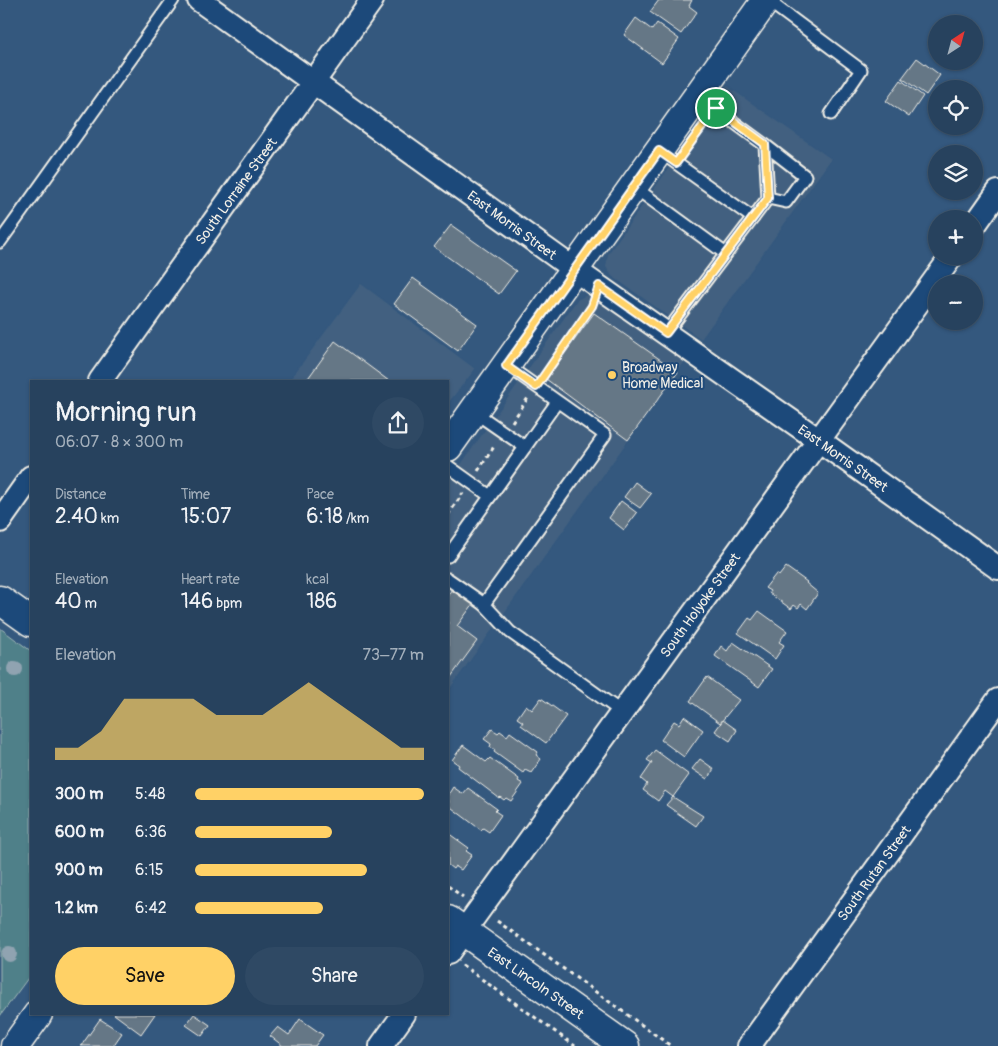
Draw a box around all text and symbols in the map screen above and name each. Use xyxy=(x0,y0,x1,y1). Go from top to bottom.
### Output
north arrow xyxy=(928,15,982,70)
map controls xyxy=(928,15,983,330)
button: locate xyxy=(928,80,983,135)
pin xyxy=(695,87,737,129)
icon: arrive xyxy=(702,94,730,122)
street label: South Lorraine Street xyxy=(192,134,281,248)
button: layers xyxy=(928,145,983,200)
street label: East Morris Street xyxy=(464,187,560,264)
button: + xyxy=(928,210,983,265)
button: − xyxy=(928,275,983,330)
place label: Broadway Home Medical xyxy=(622,359,704,392)
marker: Broadway Home Medical xyxy=(606,369,618,381)
text: Morning run xyxy=(55,395,197,430)
button: share xyxy=(372,397,424,449)
street label: East Morris Street xyxy=(794,421,891,496)
text: 06:07 · 8 × 300 m xyxy=(55,432,183,452)
text: Distance xyxy=(55,486,106,503)
text: Time xyxy=(181,486,210,503)
text: Pace xyxy=(306,486,334,503)
text: 2.40 xyxy=(55,503,98,530)
text: 15:07 xyxy=(181,503,231,530)
text: 6:18 xyxy=(306,503,343,530)
text: km xyxy=(98,510,119,527)
text: /km xyxy=(343,510,369,527)
street label: South Holyoke Street xyxy=(657,549,744,661)
text: Elevation xyxy=(55,571,108,588)
text: Heart rate xyxy=(181,571,240,588)
text: kcal xyxy=(306,571,329,588)
text: 40 xyxy=(55,588,82,615)
text: 146 xyxy=(181,588,213,615)
text: 186 xyxy=(306,588,337,615)
text: m xyxy=(82,595,97,612)
text: bpm xyxy=(213,595,242,612)
text: Elevation xyxy=(55,645,116,665)
text: 73–77 m xyxy=(363,645,424,665)
text: 300 m xyxy=(55,784,103,804)
text: 5:48 xyxy=(135,784,165,804)
text: 600 m xyxy=(55,822,104,842)
text: 6:36 xyxy=(135,822,167,842)
street label: South Rutan Street xyxy=(834,822,915,924)
text: 900 m xyxy=(55,860,103,880)
text: 6:15 xyxy=(135,860,164,880)
text: 1.2 km xyxy=(55,898,98,918)
text: 6:42 xyxy=(135,898,167,918)
street label: East Lincoln Street xyxy=(484,944,587,1023)
button: Save xyxy=(55,947,235,1005)
button: Share xyxy=(245,947,424,1005)

